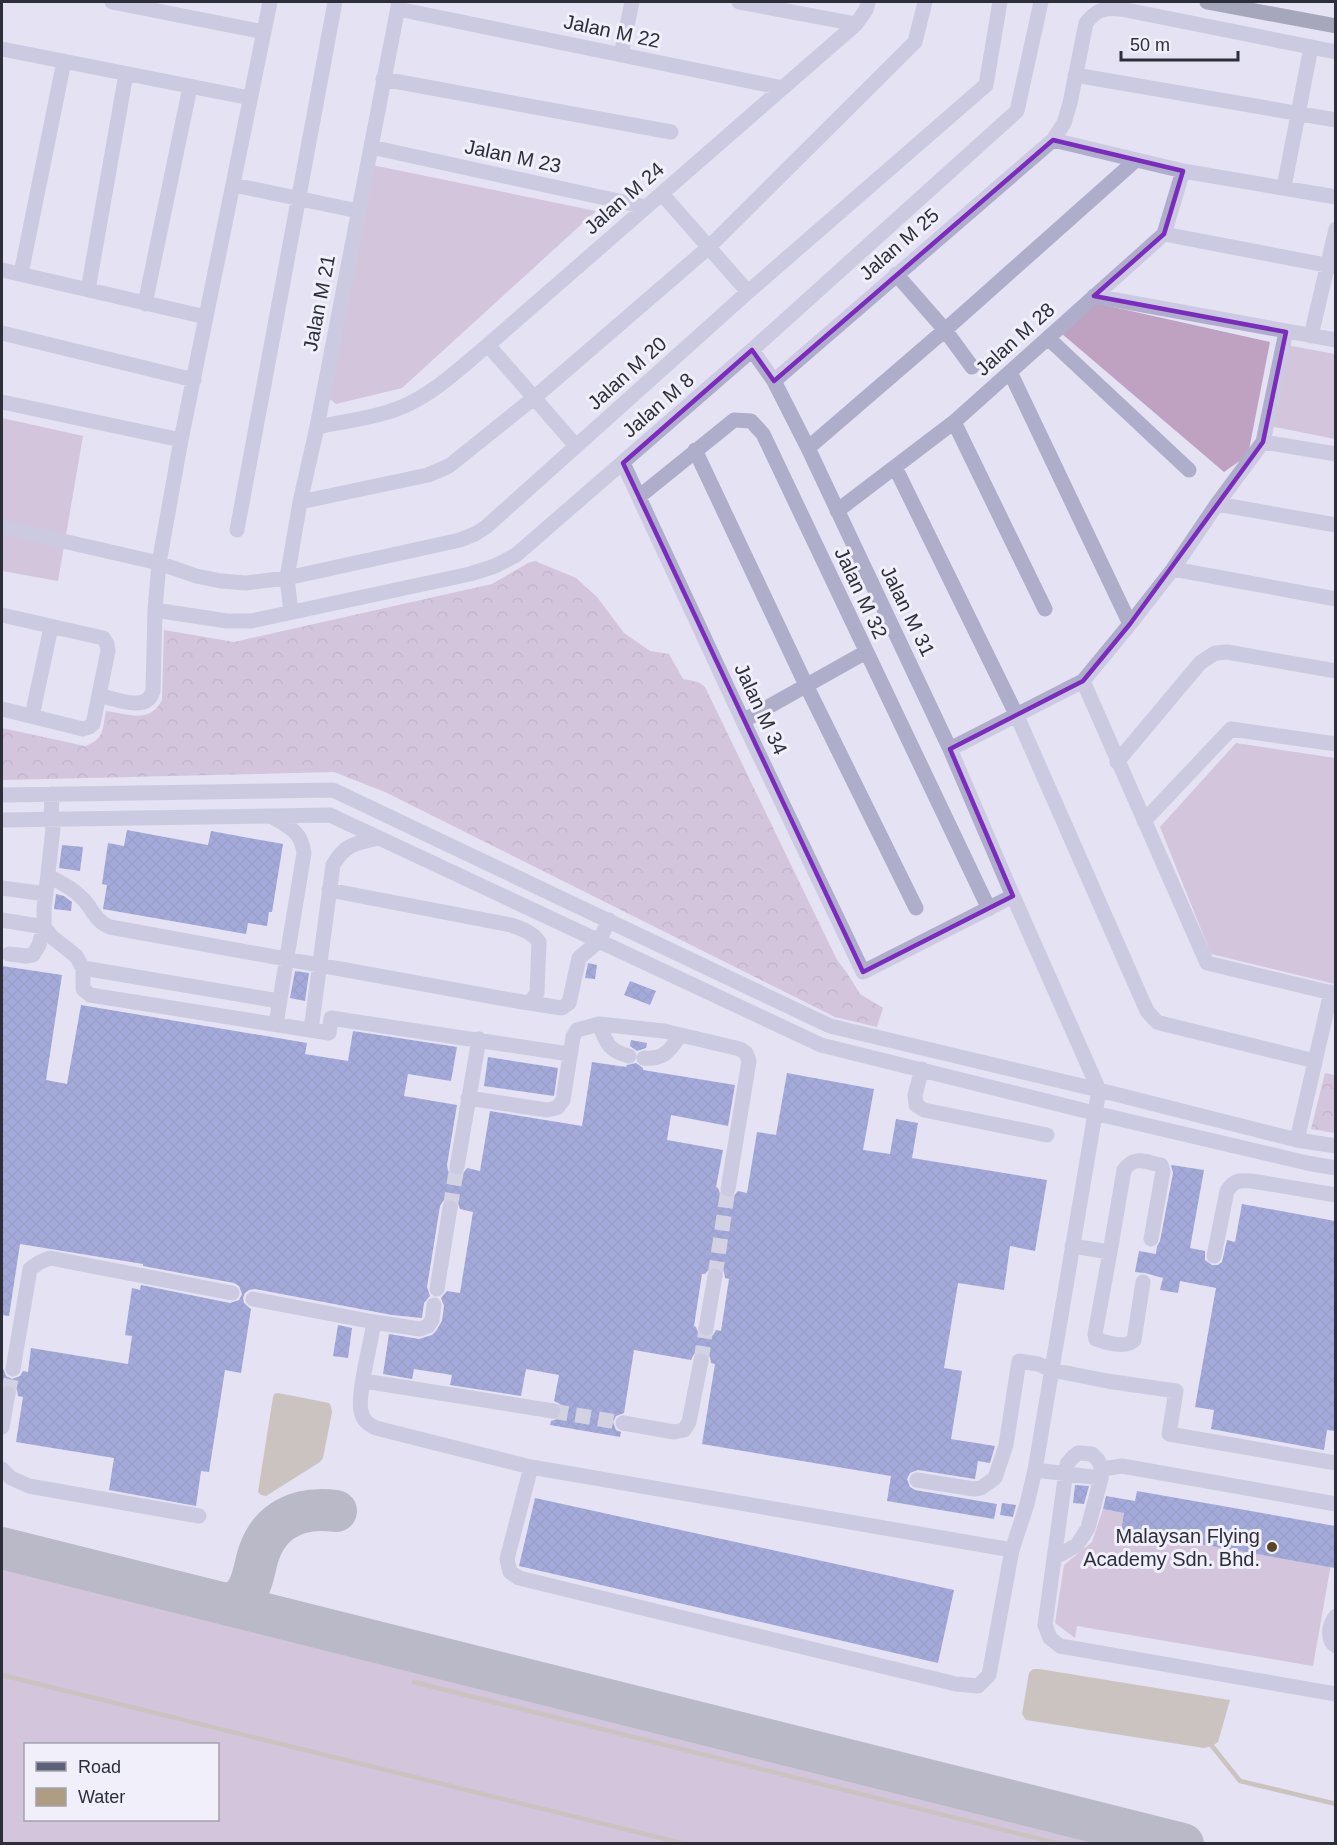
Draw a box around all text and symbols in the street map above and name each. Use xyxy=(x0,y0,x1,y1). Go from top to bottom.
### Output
street label: Jalan M 22 xyxy=(562,10,662,52)
scale bar xyxy=(1121,24,1238,62)
text: 50 m xyxy=(1130,35,1170,55)
street label: Jalan M 23 xyxy=(463,135,563,177)
street label: Jalan M 24 xyxy=(580,158,668,238)
street label: Jalan M 25 xyxy=(855,204,943,284)
street label: Jalan M 21 xyxy=(299,253,339,353)
street label: Jalan M 28 xyxy=(971,298,1059,380)
street label: Jalan M 20 xyxy=(583,332,671,414)
street label: Jalan M 8 xyxy=(618,368,698,442)
street label: Jalan M 32 xyxy=(830,544,892,642)
street label: Jalan M 31 xyxy=(877,562,939,660)
street label: Jalan M 34 xyxy=(730,660,792,758)
place label: Malaysan Flying Academy Sdn. Bhd. xyxy=(1083,1525,1260,1570)
marker: Malaysan Flying Academy Sdn. Bhd. xyxy=(1265,1540,1279,1554)
legend xyxy=(24,1743,219,1821)
text: Road xyxy=(78,1757,121,1777)
text: Water xyxy=(78,1787,125,1807)

